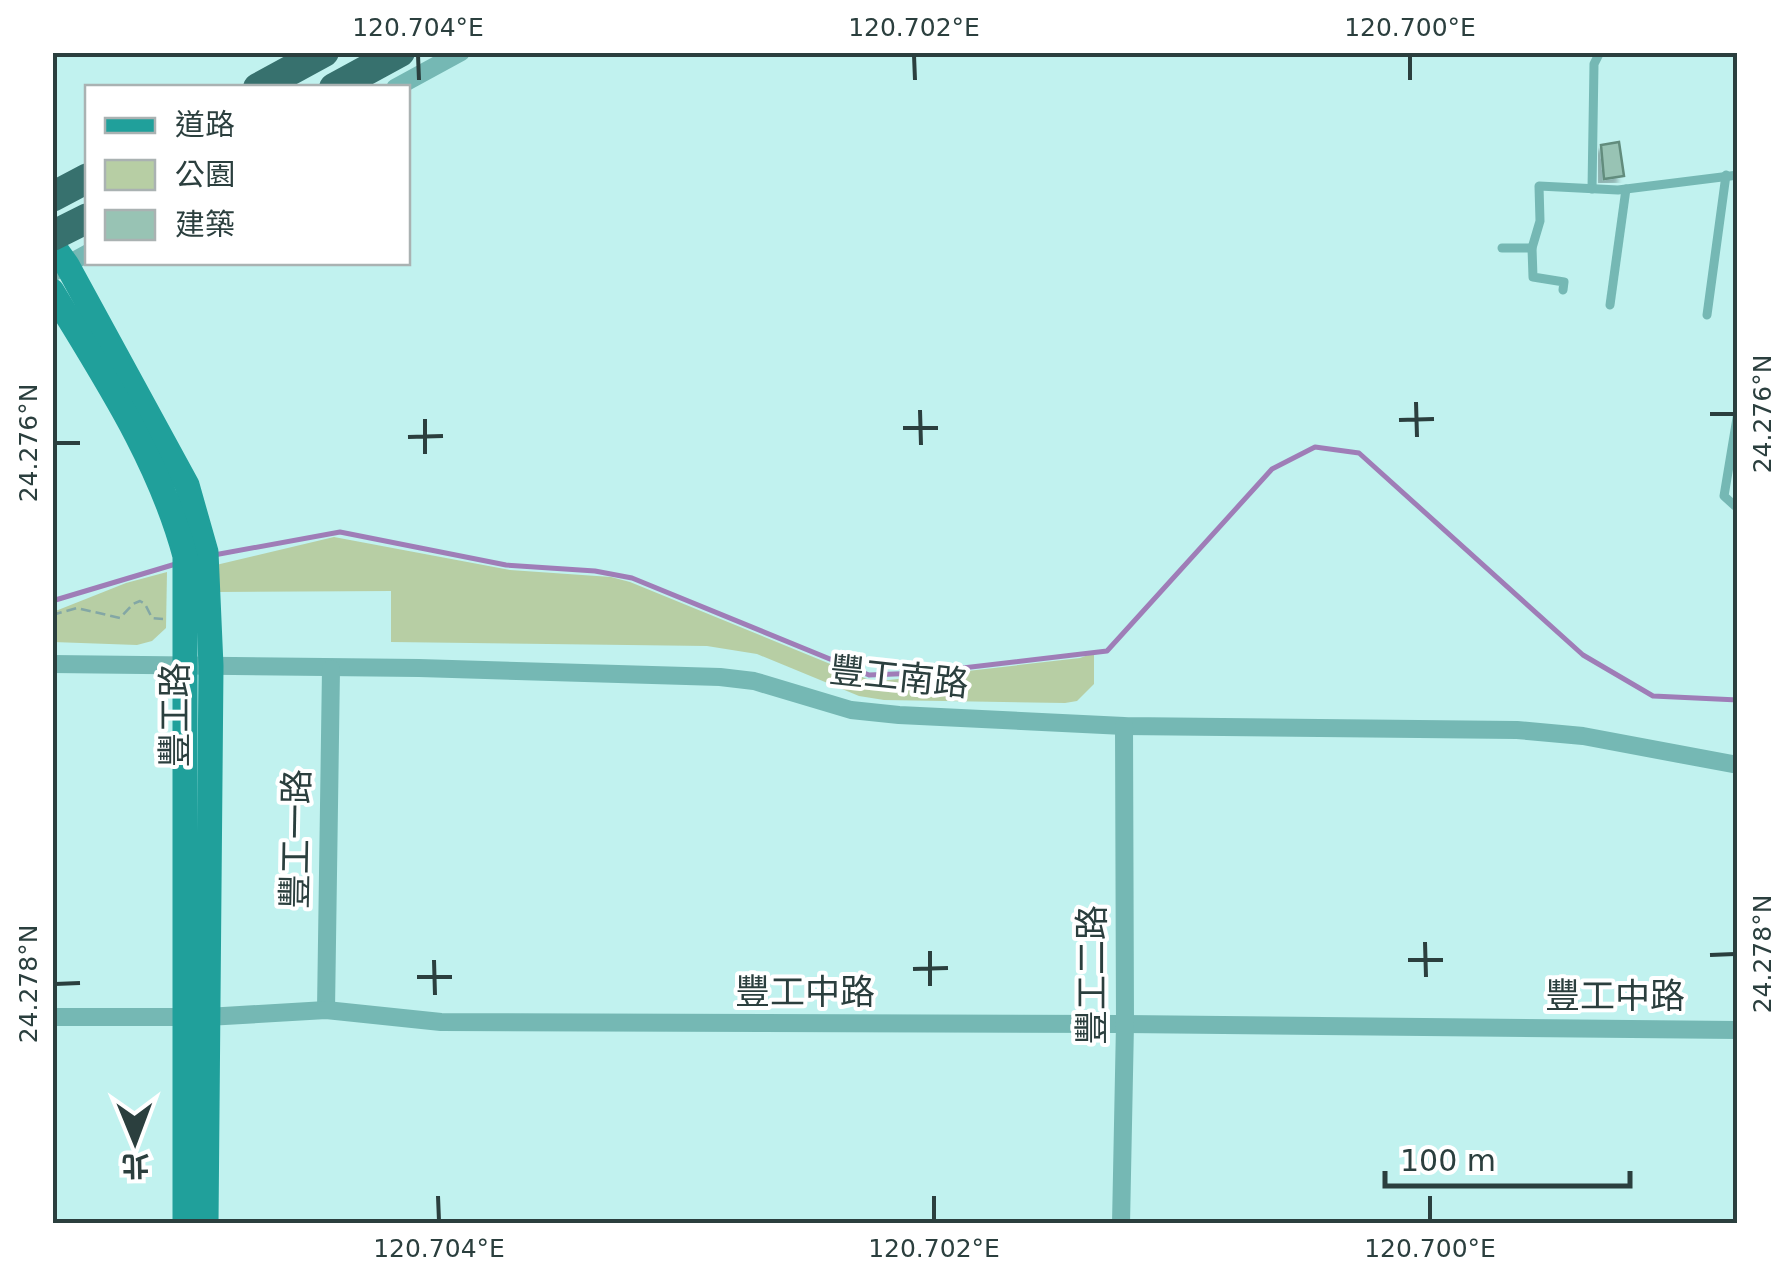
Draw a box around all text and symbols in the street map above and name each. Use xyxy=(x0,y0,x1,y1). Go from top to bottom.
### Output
text: 120.704°E xyxy=(352,13,484,42)
text: 120.702°E xyxy=(848,13,980,42)
text: 120.700°E xyxy=(1344,13,1476,42)
legend xyxy=(85,85,410,265)
text: 道路 xyxy=(175,107,235,142)
text: 公園 xyxy=(175,157,235,192)
text: 建築 xyxy=(175,207,235,242)
text: 24.276°N xyxy=(1748,355,1777,473)
text: 24.276°N xyxy=(14,384,43,502)
street label: 豐工南路 xyxy=(827,650,971,704)
street label: 豐工路 xyxy=(155,662,195,768)
street label: 豐工一路 xyxy=(275,769,317,909)
text: 24.278°N xyxy=(1748,895,1777,1013)
street label: 豐工二路 xyxy=(1072,905,1112,1045)
text: 24.278°N xyxy=(14,925,43,1043)
street label: 豐工中路 xyxy=(735,972,875,1012)
street label: 豐工中路 xyxy=(1545,976,1685,1016)
north arrow xyxy=(85,1091,185,1191)
scale bar xyxy=(1385,1126,1630,1188)
text: 100 m xyxy=(1400,1143,1496,1178)
text: 北 xyxy=(121,1149,150,1182)
text: 120.704°E xyxy=(373,1234,505,1263)
text: 120.702°E xyxy=(868,1234,1000,1263)
text: 120.700°E xyxy=(1364,1234,1496,1263)

